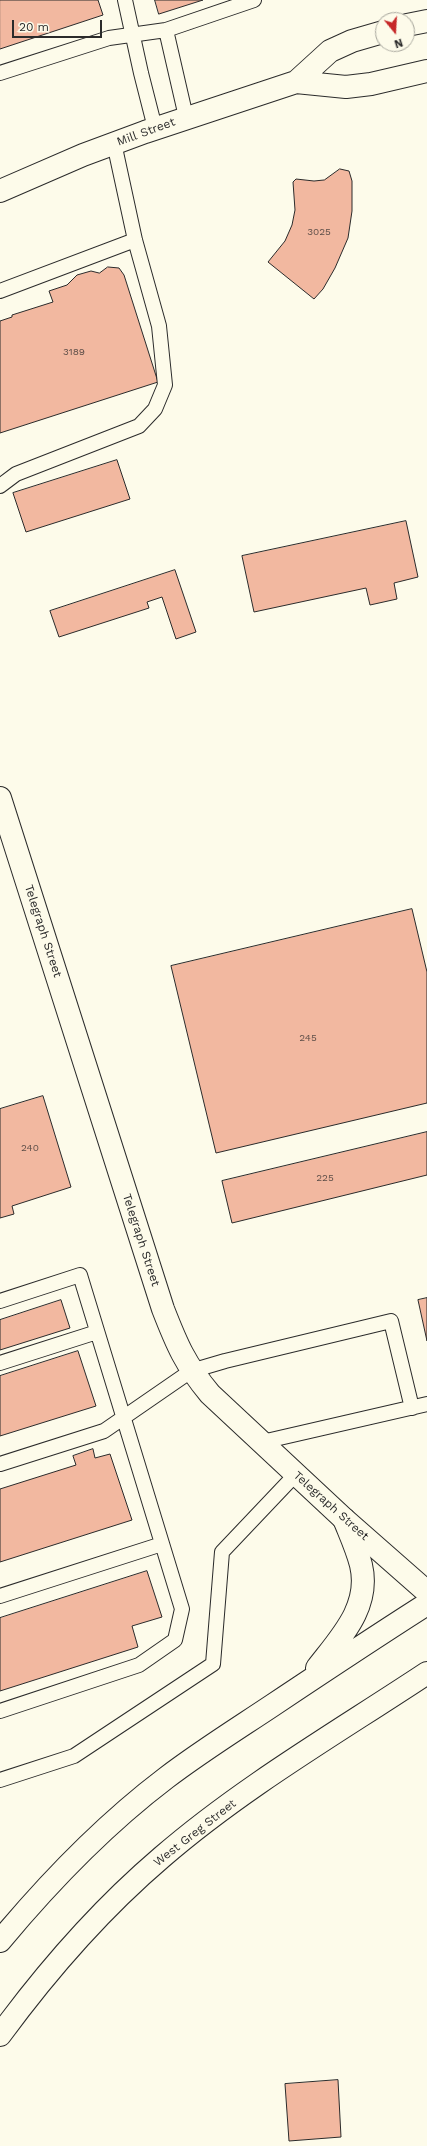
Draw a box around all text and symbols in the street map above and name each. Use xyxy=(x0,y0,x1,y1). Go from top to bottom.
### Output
scale bar xyxy=(14,12,104,38)
north arrow xyxy=(375,12,415,52)
text: 20 m xyxy=(19,20,49,34)
text: N xyxy=(393,35,404,50)
street label: Mill Street xyxy=(115,115,177,149)
house number: 3025 xyxy=(307,226,331,238)
house number: 3189 xyxy=(63,346,85,358)
street label: Telegraph Street xyxy=(21,883,65,979)
house number: 245 xyxy=(299,1032,317,1044)
house number: 240 xyxy=(21,1142,39,1154)
house number: 225 xyxy=(316,1172,334,1184)
street label: Telegraph Street xyxy=(119,1192,163,1288)
street label: Telegraph Street xyxy=(290,1468,372,1544)
street label: West Greg Street xyxy=(151,1796,239,1870)

